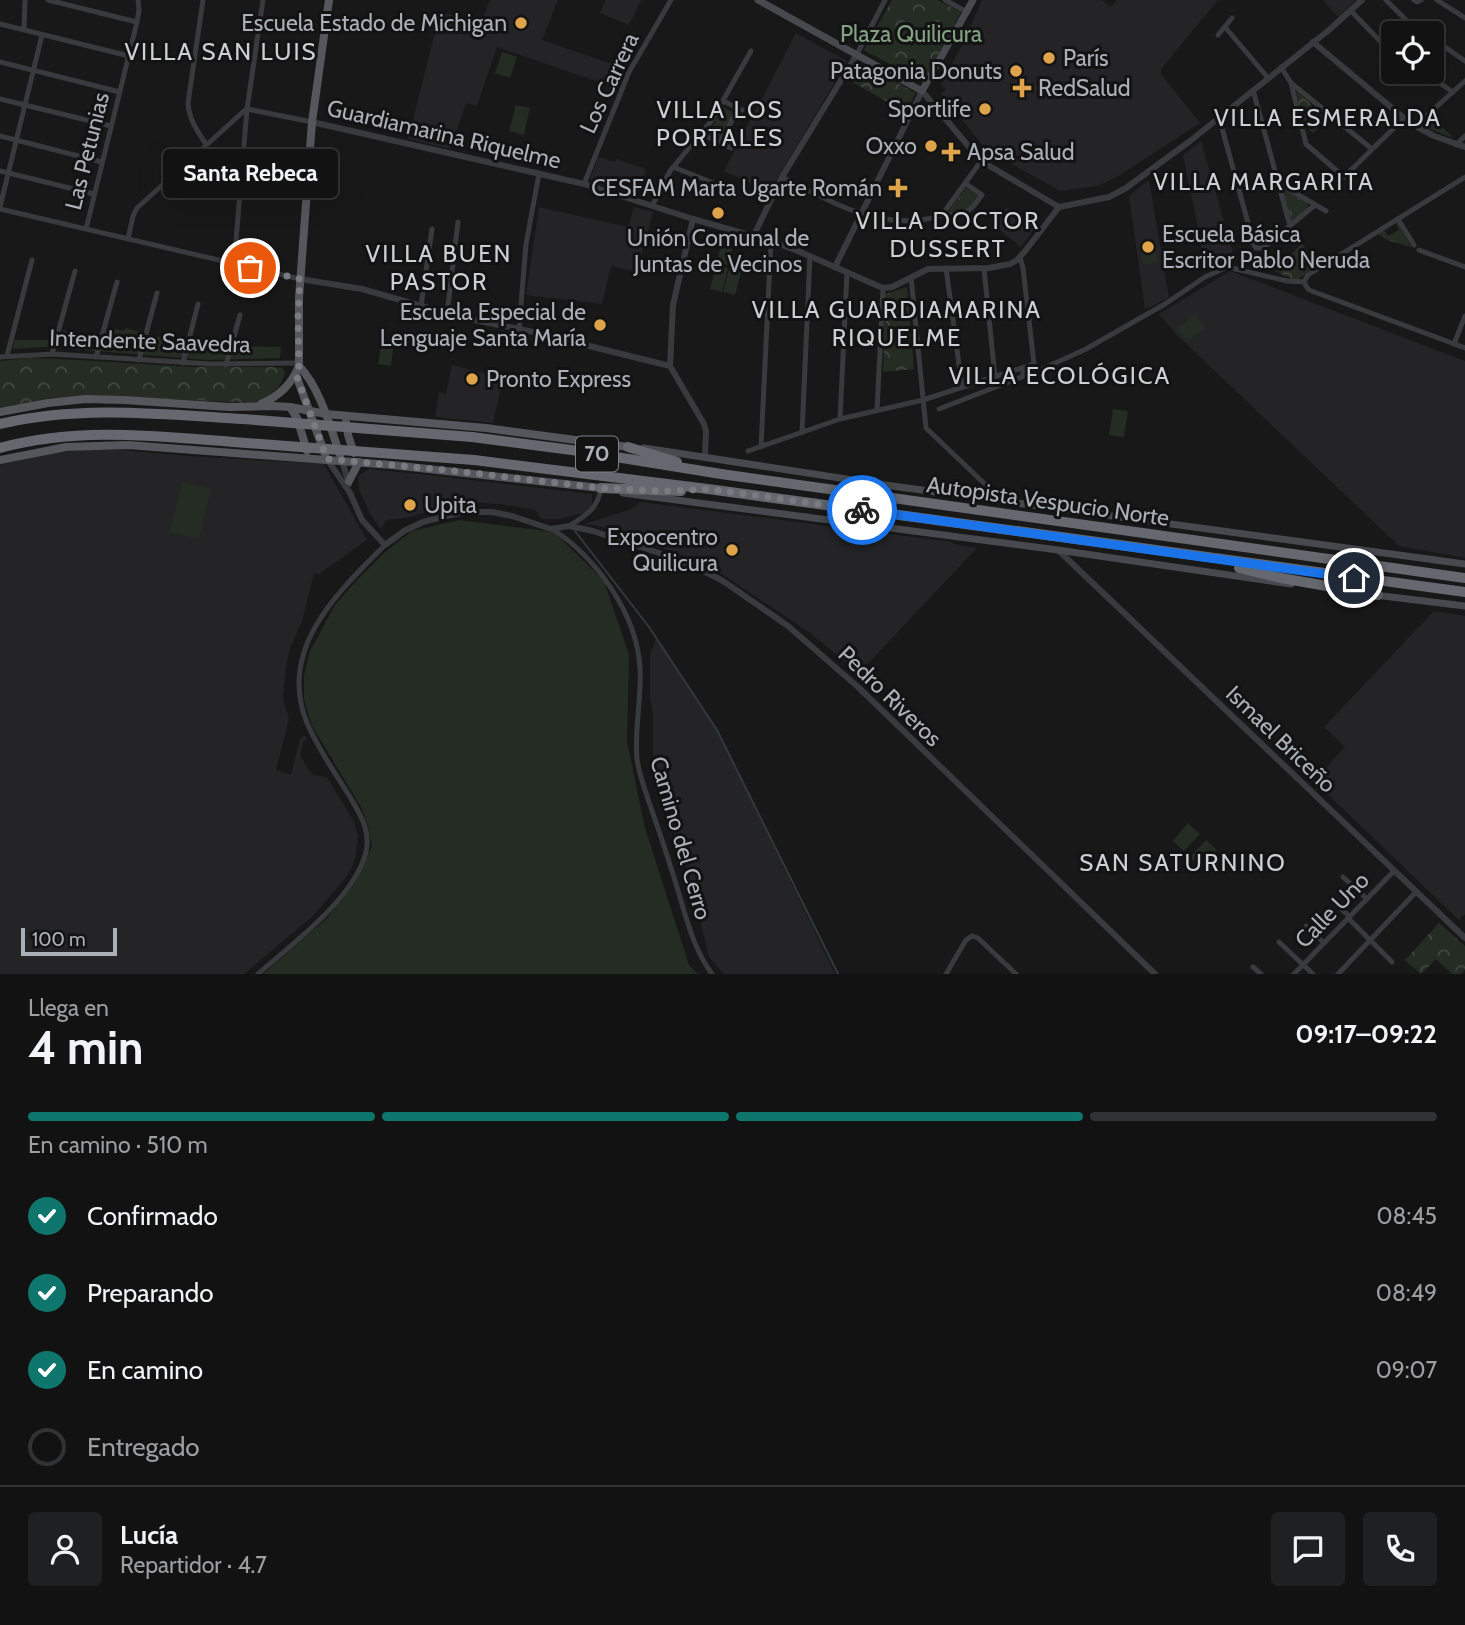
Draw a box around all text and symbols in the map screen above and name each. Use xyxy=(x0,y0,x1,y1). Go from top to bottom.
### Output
place label: Escuela Estado de Michigan xyxy=(241,9,507,37)
marker: Escuela Estado de Michigan xyxy=(513,15,529,31)
park label: Plaza Quilicura xyxy=(840,20,982,48)
map controls xyxy=(1381,21,1444,84)
button: locate xyxy=(1381,21,1444,84)
street label: Los Carrera xyxy=(573,28,645,138)
district label: VILLA SAN LUIS xyxy=(124,37,318,66)
place label: París xyxy=(1063,44,1109,72)
marker: París xyxy=(1041,50,1057,66)
place label: Patagonia Donuts xyxy=(830,57,1002,85)
marker: Patagonia Donuts xyxy=(1008,63,1024,79)
place label: RedSalud xyxy=(1038,74,1130,102)
marker: RedSalud xyxy=(1012,78,1032,98)
street label: Las Petunias xyxy=(59,89,115,213)
street label: Guardiamarina Riquelme xyxy=(324,93,564,175)
district label: VILLA LOS PORTALES xyxy=(656,95,784,152)
place label: Sportlife xyxy=(888,95,971,123)
marker: Sportlife xyxy=(977,101,993,117)
district label: VILLA ESMERALDA xyxy=(1214,103,1442,132)
place label: Oxxo xyxy=(866,132,917,160)
marker: Oxxo xyxy=(923,138,939,154)
place label: Apsa Salud xyxy=(967,138,1074,166)
marker: Apsa Salud xyxy=(941,142,961,162)
callout: Santa Rebeca xyxy=(162,149,338,198)
text: Santa Rebeca xyxy=(183,159,318,187)
district label: VILLA MARGARITA xyxy=(1153,167,1375,196)
place label: CESFAM Marta Ugarte Román xyxy=(591,174,882,202)
marker: CESFAM Marta Ugarte Román xyxy=(888,178,908,198)
marker: Unión Comunal de Juntas de Vecinos xyxy=(710,205,726,221)
district label: VILLA DOCTOR DUSSERT xyxy=(856,206,1040,263)
place label: Escuela Básica Escritor Pablo Neruda xyxy=(1162,220,1370,274)
place label: Unión Comunal de Juntas de Vecinos xyxy=(627,224,809,278)
pin xyxy=(220,238,280,298)
district label: VILLA BUEN PASTOR xyxy=(366,239,512,296)
marker: Escuela Básica Escritor Pablo Neruda xyxy=(1140,239,1156,255)
icon: bag xyxy=(231,249,269,287)
district label: VILLA GUARDIAMARINA RIQUELME xyxy=(752,295,1042,352)
place label: Escuela Especial de Lenguaje Santa María xyxy=(380,298,586,352)
marker: Escuela Especial de Lenguaje Santa María xyxy=(592,317,608,333)
street label: Intendente Saavedra xyxy=(49,323,251,359)
district label: VILLA ECOLÓGICA xyxy=(949,361,1171,390)
place label: Pronto Express xyxy=(486,365,631,393)
marker: Pronto Express xyxy=(464,371,480,387)
road number: 70 xyxy=(576,436,618,472)
street label: Autopista Vespucio Norte xyxy=(925,470,1171,532)
courier xyxy=(827,475,897,545)
place label: Upita xyxy=(424,491,477,519)
icon: bike xyxy=(843,491,881,529)
marker: Upita xyxy=(402,497,418,513)
place label: Expocentro Quilicura xyxy=(607,523,718,577)
marker: Expocentro Quilicura xyxy=(724,542,740,558)
pin xyxy=(1324,548,1384,608)
icon: home xyxy=(1335,559,1373,597)
street label: Pedro Riveros xyxy=(833,640,947,752)
street label: Ismael Briceño xyxy=(1220,680,1342,798)
street label: Camino del Cerro xyxy=(644,753,718,923)
district label: SAN SATURNINO xyxy=(1079,848,1287,877)
street label: Calle Uno xyxy=(1289,866,1375,954)
scale bar xyxy=(21,925,117,957)
text: 100 m xyxy=(32,928,86,951)
text: Llega en xyxy=(28,994,109,1022)
text: 09:17–09:22 xyxy=(1295,1018,1437,1050)
text: 4 min xyxy=(28,1020,143,1076)
text: En camino · 510 m xyxy=(28,1131,208,1159)
icon: check xyxy=(28,1197,66,1235)
text: Confirmado xyxy=(87,1200,218,1232)
text: 08:45 xyxy=(1376,1202,1437,1230)
icon: check xyxy=(28,1274,66,1312)
text: Preparando xyxy=(87,1277,214,1309)
text: 08:49 xyxy=(1376,1279,1437,1307)
icon: check xyxy=(28,1351,66,1389)
text: En camino xyxy=(87,1354,203,1386)
text: 09:07 xyxy=(1376,1356,1437,1384)
text: Entregado xyxy=(87,1431,200,1463)
button: person xyxy=(28,1512,102,1586)
button: chat xyxy=(1271,1512,1345,1586)
button: phone xyxy=(1363,1512,1437,1586)
text: Lucía xyxy=(120,1519,178,1551)
text: Repartidor · 4.7 xyxy=(120,1551,267,1579)

